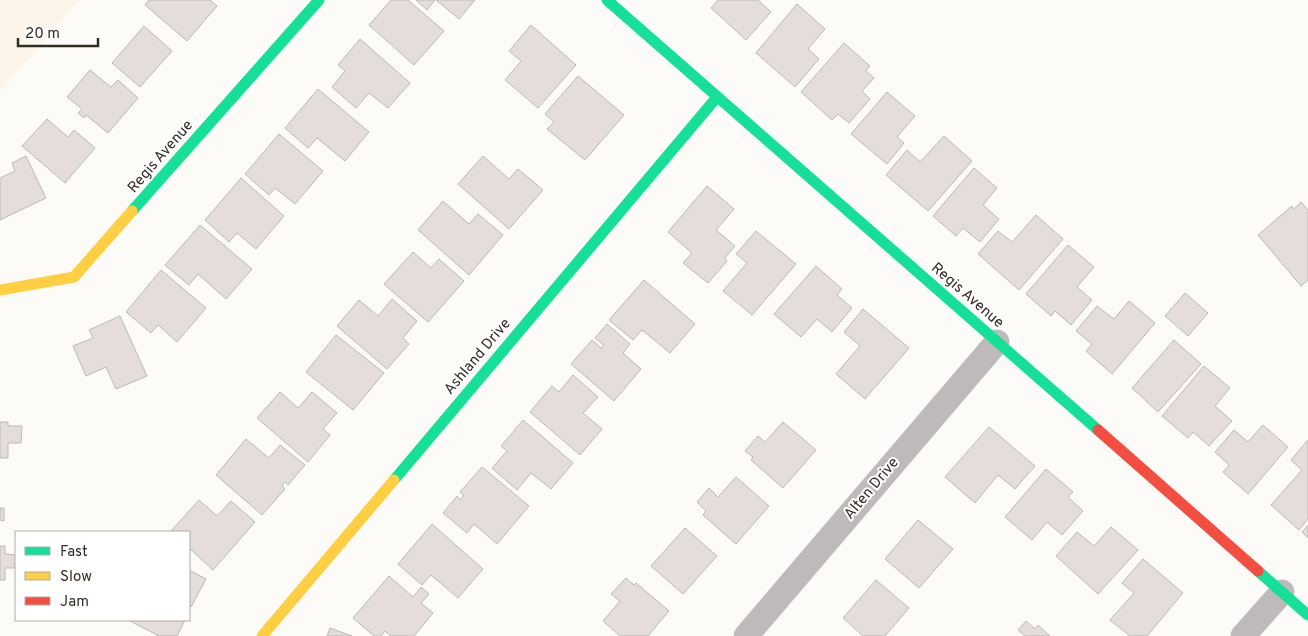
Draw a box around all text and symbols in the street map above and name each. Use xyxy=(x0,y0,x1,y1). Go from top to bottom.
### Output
scale bar xyxy=(18,15,98,47)
text: 20 m xyxy=(25,25,60,44)
street label: Regis Avenue xyxy=(124,117,198,197)
street label: Regis Avenue xyxy=(927,259,1007,333)
street label: Ashland Drive xyxy=(441,315,515,399)
street label: Alten Drive xyxy=(841,454,903,524)
legend xyxy=(15,531,190,621)
text: Fast xyxy=(60,543,88,562)
text: Slow xyxy=(60,568,92,587)
text: Jam xyxy=(60,593,89,612)

